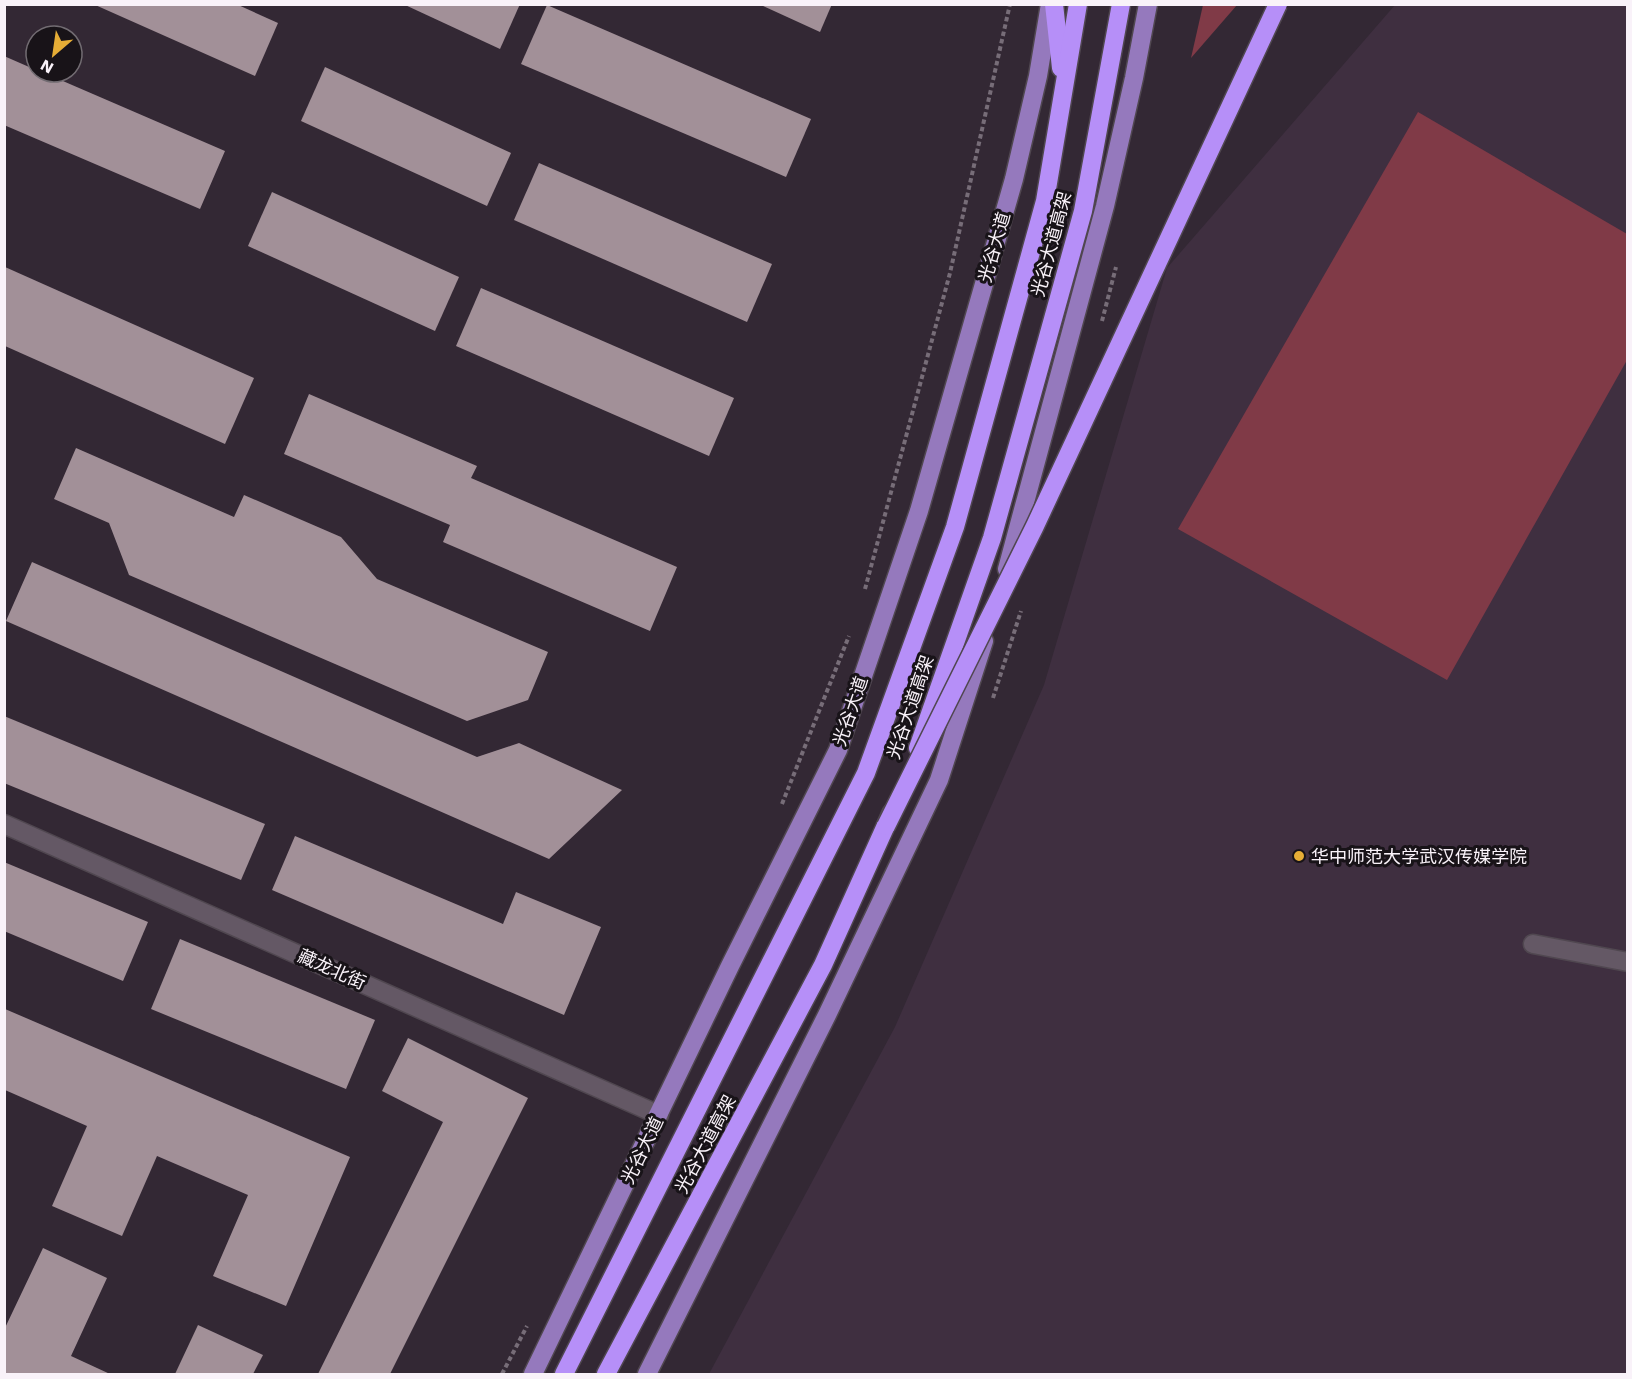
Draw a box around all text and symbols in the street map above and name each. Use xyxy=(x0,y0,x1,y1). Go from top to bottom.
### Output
north arrow xyxy=(24,24,84,84)
text: N xyxy=(37,55,57,78)
street label: 光谷大道高架 xyxy=(1027,189,1075,299)
street label: 光谷大道 xyxy=(974,210,1014,284)
street label: 光谷大道高架 xyxy=(882,653,938,761)
street label: 光谷大道 xyxy=(828,674,872,748)
place label: 华中师范大学武汉传媒学院 xyxy=(1311,846,1527,867)
marker: 华中师范大学武汉传媒学院 xyxy=(1292,849,1306,863)
street label: 藏龙北街 xyxy=(295,945,369,993)
street label: 光谷大道高架 xyxy=(670,1091,740,1197)
street label: 光谷大道 xyxy=(617,1113,667,1187)

